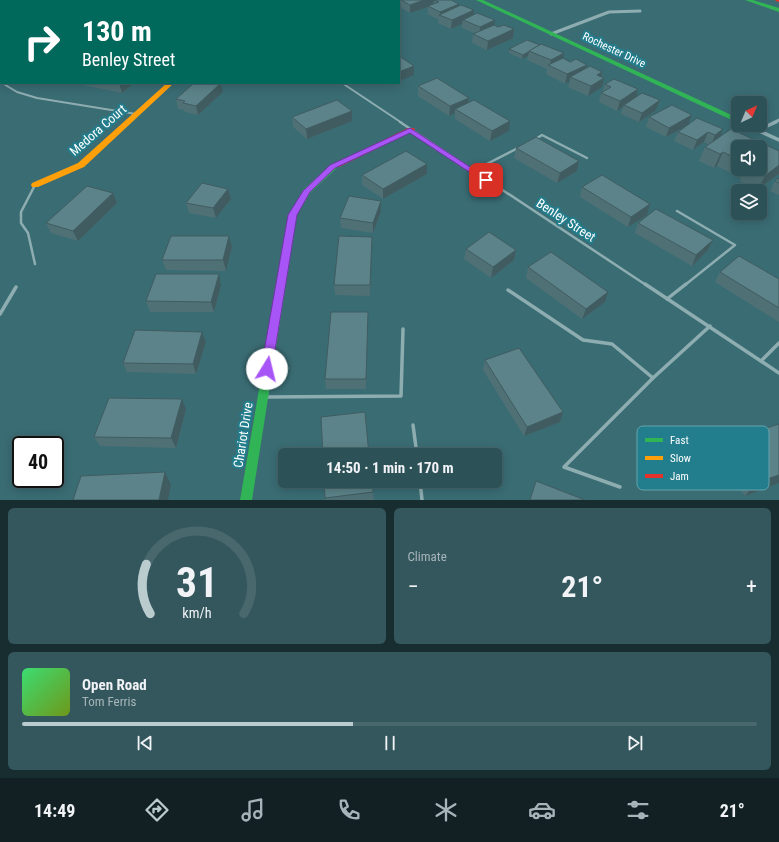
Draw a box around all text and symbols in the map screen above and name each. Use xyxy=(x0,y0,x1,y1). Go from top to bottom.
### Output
text: 130 m xyxy=(82,15,152,48)
icon: right xyxy=(16,16,68,68)
street label: Rochester Drive xyxy=(580,30,648,70)
text: Benley Street xyxy=(82,49,175,70)
north arrow xyxy=(731,96,767,132)
map controls xyxy=(731,96,767,220)
street label: Medora Court xyxy=(67,101,129,159)
button: sound xyxy=(731,140,767,176)
pin xyxy=(469,163,503,197)
icon: arrive xyxy=(475,169,497,191)
button: layers xyxy=(731,184,767,220)
street label: Benley Street xyxy=(534,195,598,245)
position arrow xyxy=(246,348,288,390)
street label: Chariot Drive xyxy=(230,401,256,469)
legend xyxy=(637,426,769,490)
text: Fast xyxy=(670,434,689,447)
speed limit sign: 40 xyxy=(12,436,64,488)
text: Slow xyxy=(670,452,691,465)
text: 14:50 · 1 min · 170 m xyxy=(326,459,454,477)
text: Jam xyxy=(670,470,689,483)
text: Climate xyxy=(408,549,447,564)
text: 31 xyxy=(176,558,218,607)
text: 21° xyxy=(561,569,603,604)
text: − xyxy=(408,574,419,599)
text: + xyxy=(746,574,757,599)
text: km/h xyxy=(182,605,211,621)
text: Open Road xyxy=(82,676,147,694)
text: Tom Ferris xyxy=(82,694,136,709)
icon: previous xyxy=(134,732,156,754)
icon: pause xyxy=(379,732,401,754)
icon: next xyxy=(624,732,646,754)
icon: directions xyxy=(143,796,171,824)
icon: music xyxy=(239,796,267,824)
icon: phone xyxy=(335,796,363,824)
icon: climate xyxy=(432,796,460,824)
icon: car xyxy=(528,796,556,824)
icon: filters xyxy=(624,796,652,824)
text: 14:49 xyxy=(34,800,75,821)
text: 21° xyxy=(720,800,745,821)

